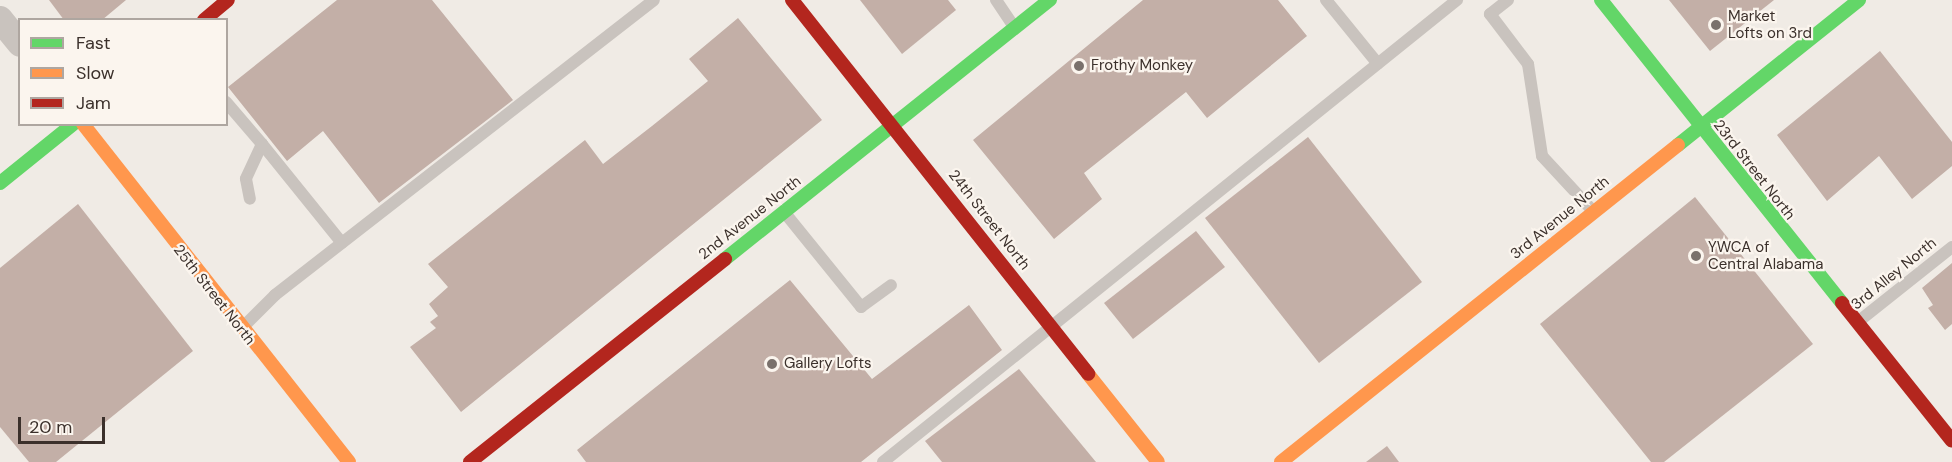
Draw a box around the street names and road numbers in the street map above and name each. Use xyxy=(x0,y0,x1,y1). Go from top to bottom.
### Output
street label: 23rd Street North xyxy=(1709,116,1799,224)
street label: 24th Street North xyxy=(944,166,1034,274)
street label: 2nd Avenue North xyxy=(695,172,805,264)
street label: 3rd Avenue North xyxy=(1507,173,1613,263)
street label: 3rd Alley North xyxy=(1848,234,1940,314)
street label: 25th Street North xyxy=(169,241,259,349)

